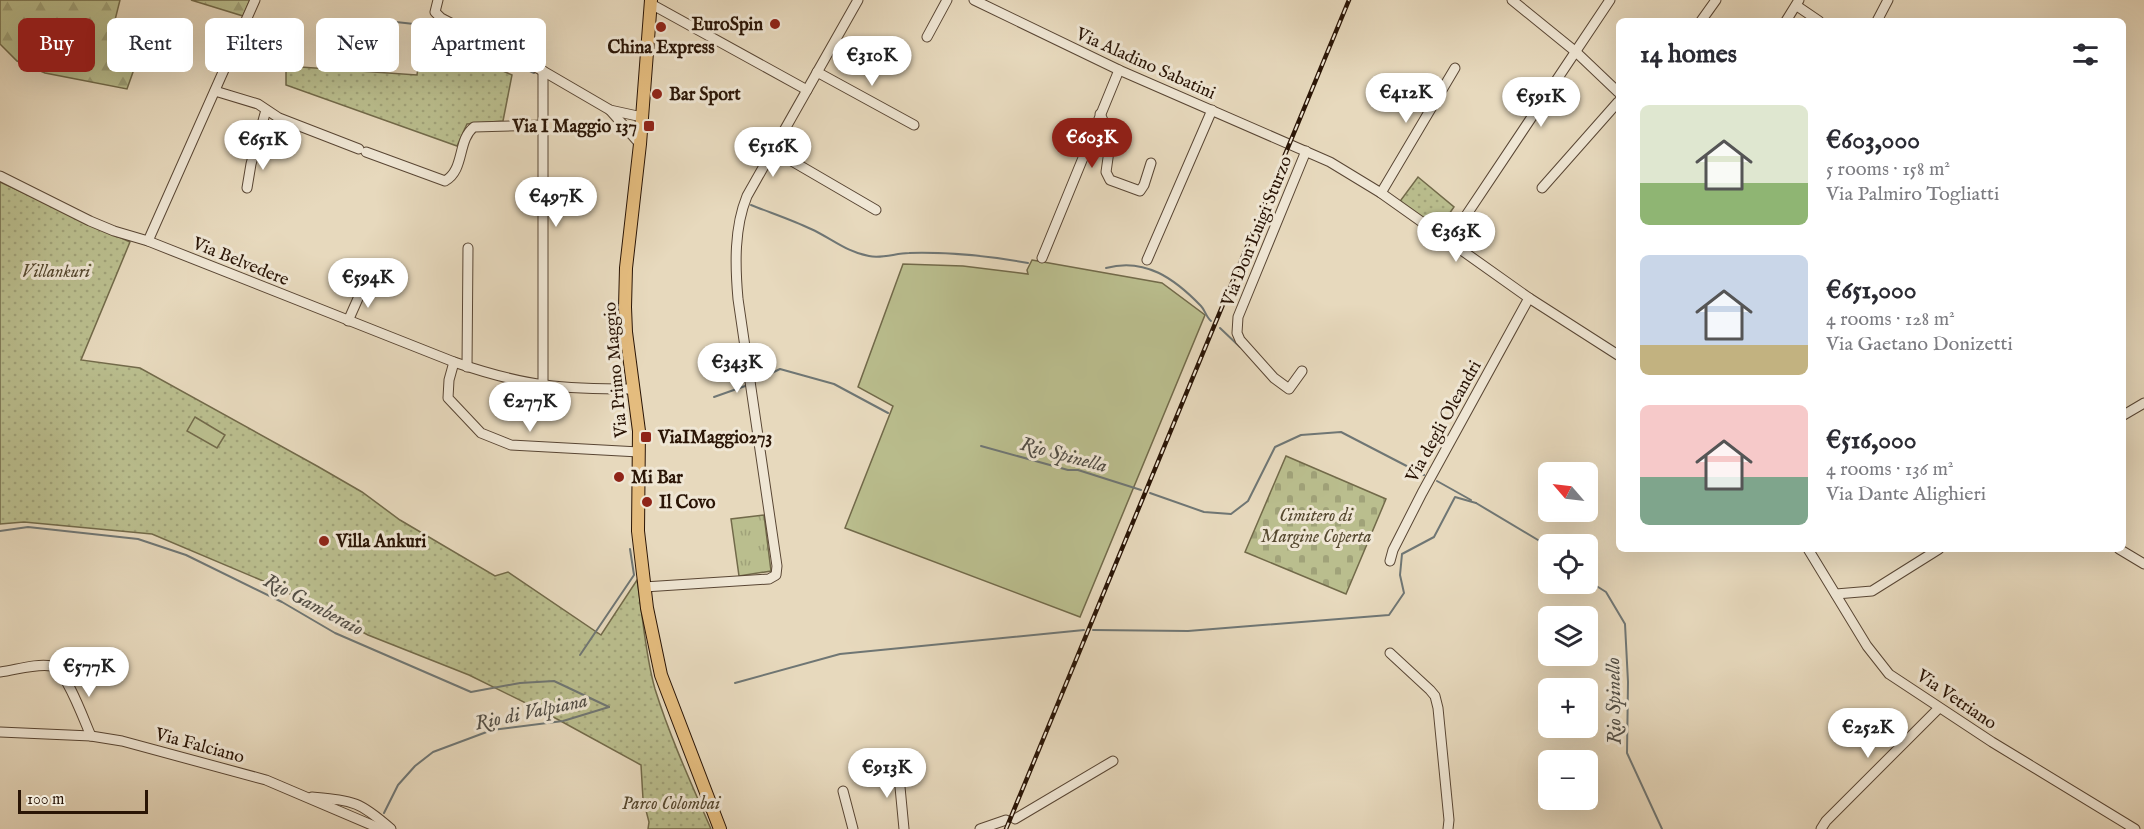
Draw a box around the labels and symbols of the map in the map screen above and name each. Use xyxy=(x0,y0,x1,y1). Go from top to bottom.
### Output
place label: EuroSpin xyxy=(692,14,763,37)
marker: EuroSpin xyxy=(768,17,782,31)
marker: China Express xyxy=(654,20,668,34)
street label: Via Aladino Sabatini xyxy=(1071,23,1219,106)
pin: €310K xyxy=(830,36,914,87)
place label: China Express xyxy=(607,37,715,60)
pin: €412K xyxy=(1364,73,1448,124)
pin: €591K xyxy=(1499,77,1583,128)
place label: Bar Sport xyxy=(669,84,741,107)
marker: Bar Sport xyxy=(650,87,664,101)
place label: Via I Maggio 137 xyxy=(512,116,637,139)
pin: €603K xyxy=(1050,118,1134,169)
marker: Via I Maggio 137 xyxy=(642,119,656,133)
pin: €651K xyxy=(221,120,305,171)
pin: €516K xyxy=(731,127,815,178)
street label: Via Don Luigi Sturzo xyxy=(1216,152,1298,311)
pin: €497K xyxy=(514,177,598,228)
pin: €363K xyxy=(1414,212,1498,263)
street label: Via Belvedere xyxy=(188,232,292,292)
pin: €594K xyxy=(326,258,410,309)
park label: Villankuri xyxy=(22,261,92,284)
street label: Via Primo Maggio xyxy=(599,301,634,440)
pin: €343K xyxy=(695,343,779,394)
street label: Via degli Oleandri xyxy=(1401,357,1487,488)
pin: €277K xyxy=(488,382,572,433)
place label: ViaIMaggio273 xyxy=(657,427,772,450)
marker: ViaIMaggio273 xyxy=(639,430,653,444)
water label: Rio Spinella xyxy=(1018,432,1110,479)
north arrow xyxy=(1538,462,1598,522)
place label: Mi Bar xyxy=(631,467,683,490)
marker: Mi Bar xyxy=(612,470,626,484)
place label: Il Covo xyxy=(659,492,716,515)
marker: Il Covo xyxy=(640,495,654,509)
park label: Cimitero di Margine Coperta xyxy=(1260,505,1372,549)
place label: Villa Ankuri xyxy=(335,531,426,554)
marker: Villa Ankuri xyxy=(317,534,331,548)
water label: Rio Gamberaio xyxy=(259,569,368,642)
pin: €577K xyxy=(47,647,131,698)
water label: Rio Spinello xyxy=(1601,657,1628,745)
street label: Via Vetriano xyxy=(1911,664,2001,736)
water label: Rio di Valpiana xyxy=(473,688,590,737)
pin: €252K xyxy=(1826,708,1910,759)
street label: Via Falciano xyxy=(151,723,247,770)
pin: €913K xyxy=(845,748,929,799)
scale bar xyxy=(18,787,148,814)
park label: Parco Colombai xyxy=(622,793,722,816)

